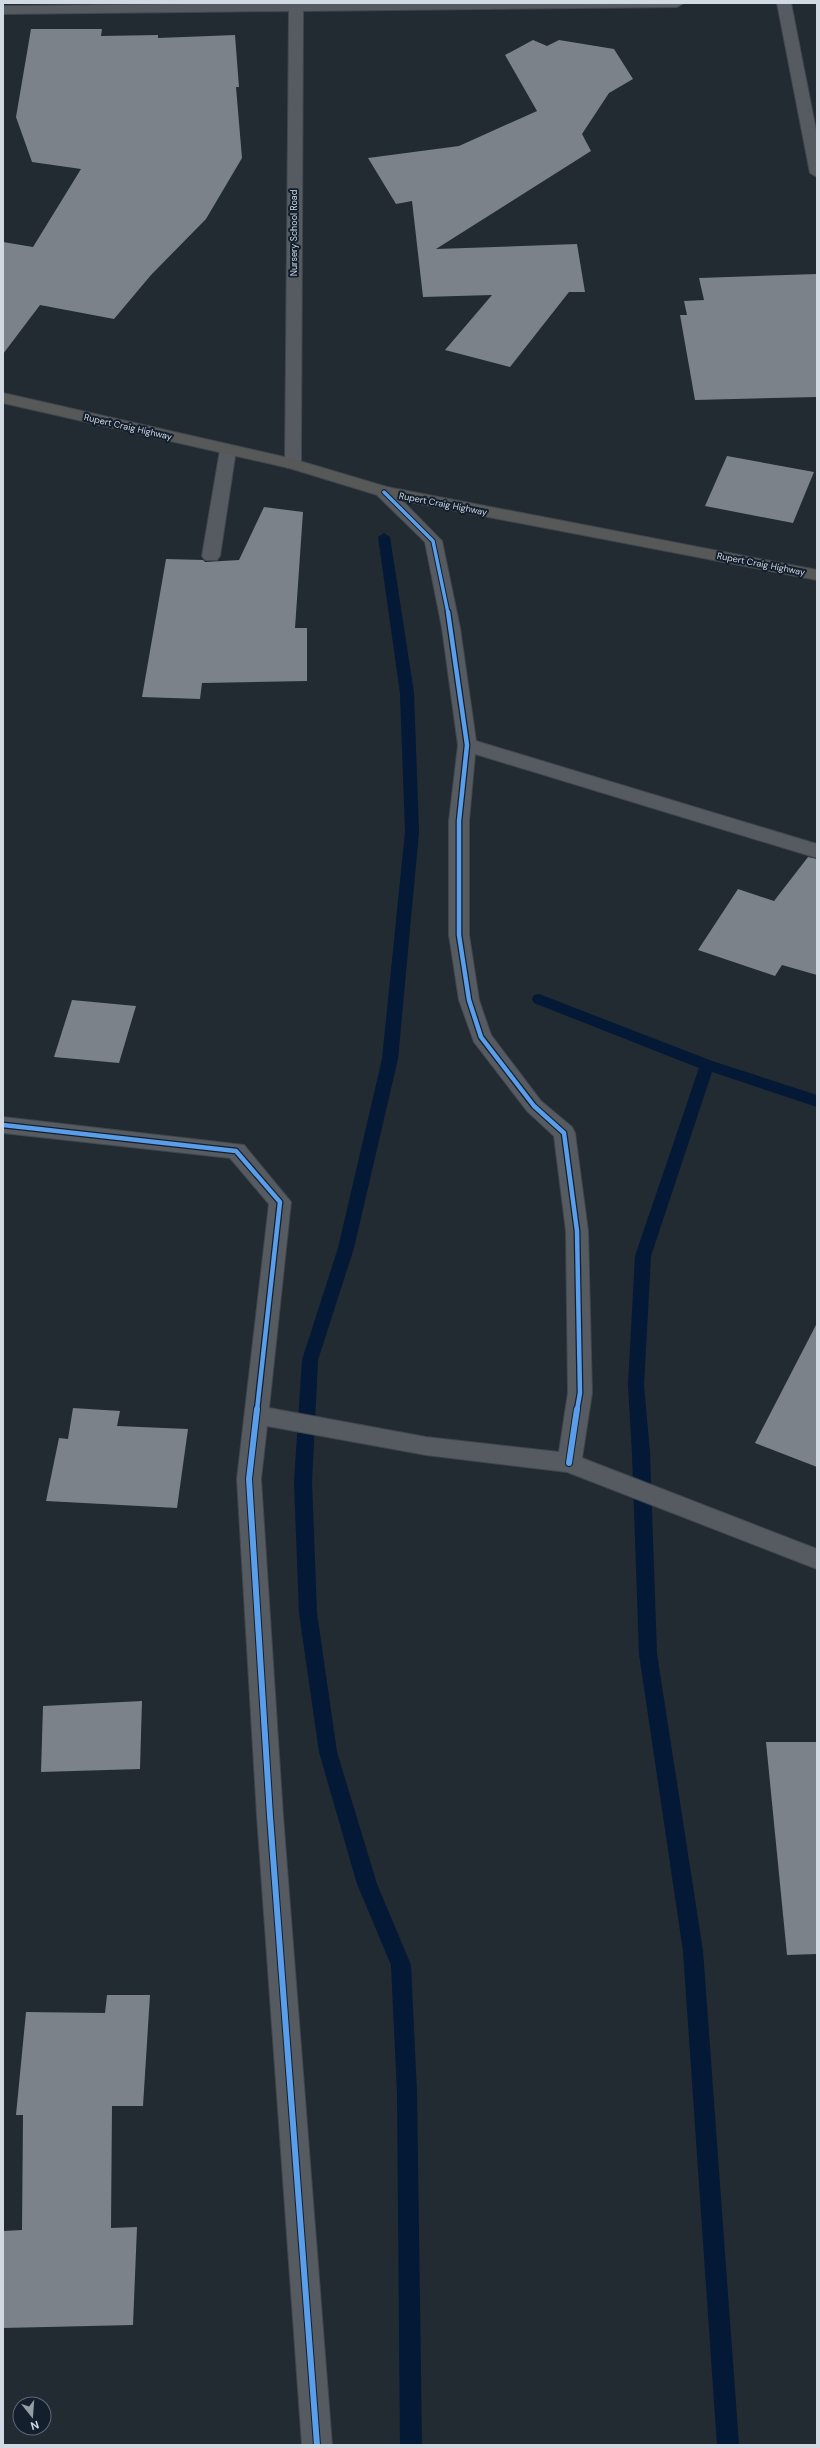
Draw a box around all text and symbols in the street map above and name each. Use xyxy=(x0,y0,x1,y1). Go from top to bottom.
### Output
street label: Nursery School Road xyxy=(288,189,300,276)
street label: Rupert Craig Highway xyxy=(83,411,173,443)
street label: Rupert Craig Highway xyxy=(398,490,488,518)
street label: Rupert Craig Highway xyxy=(716,550,806,578)
north arrow xyxy=(12,2396,52,2436)
text: N xyxy=(29,2418,41,2433)

